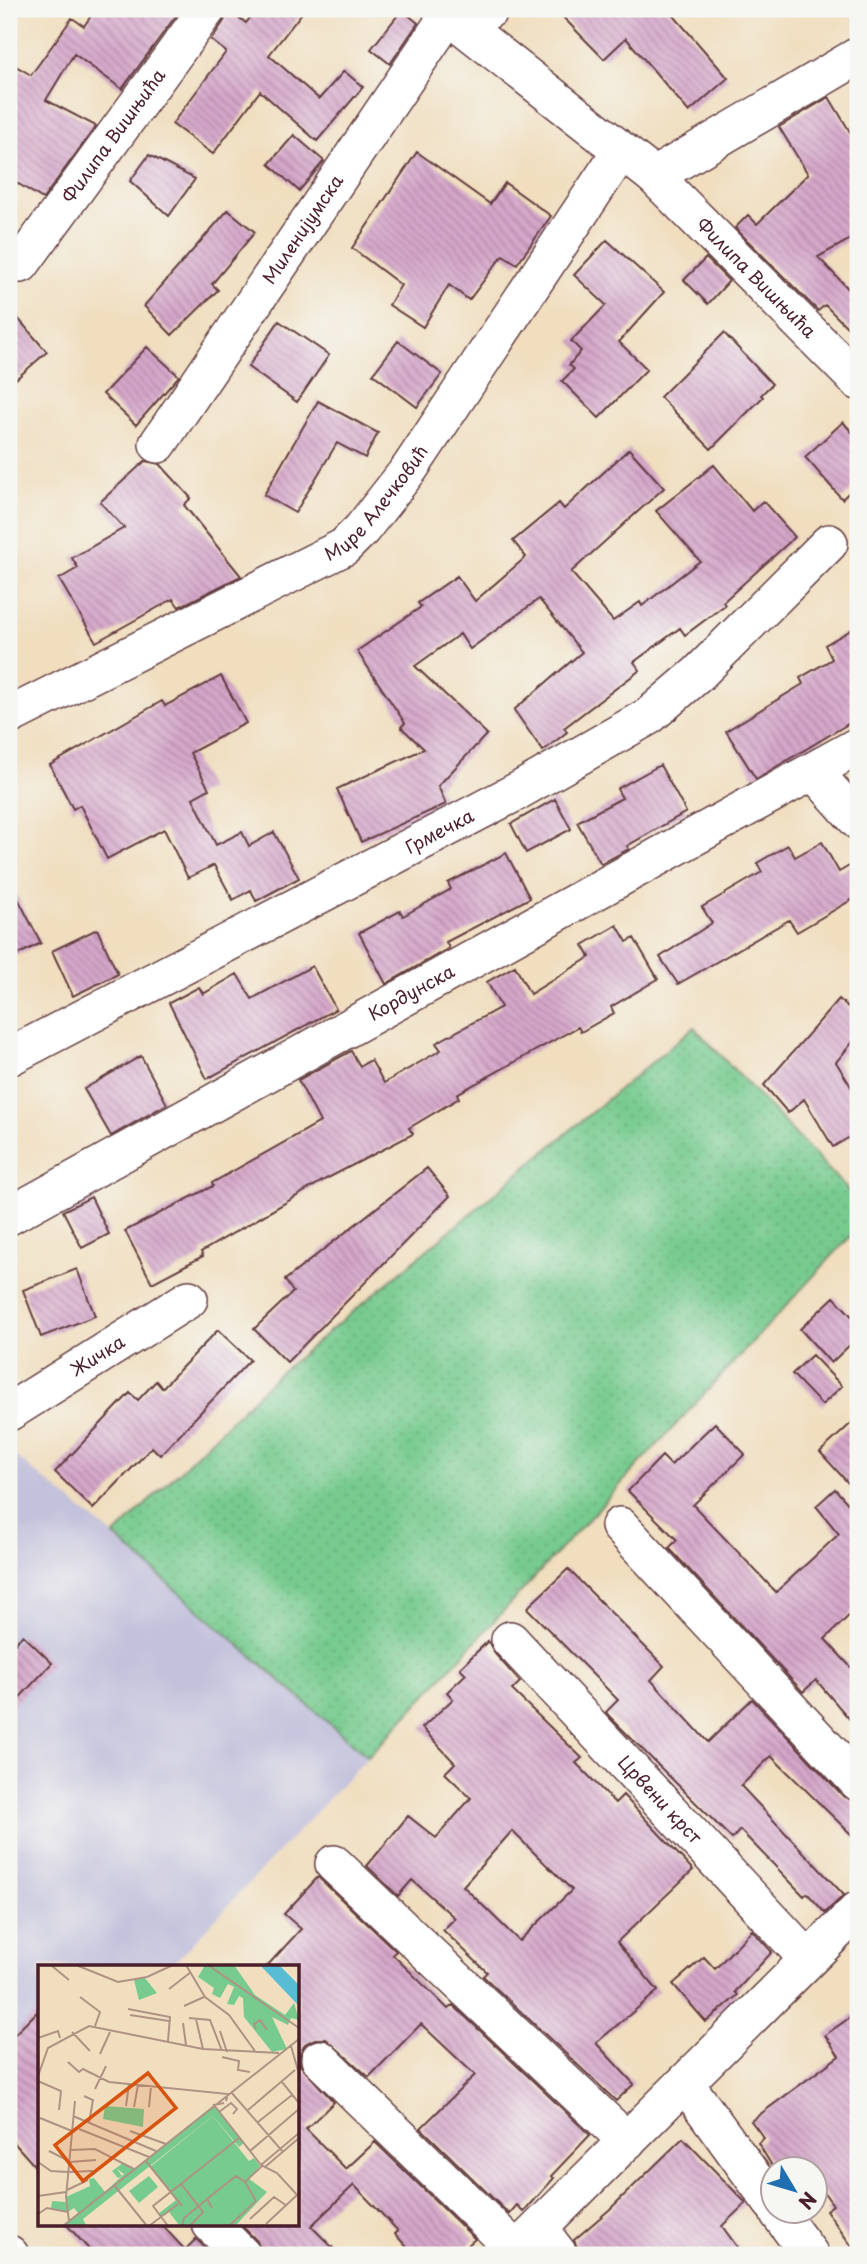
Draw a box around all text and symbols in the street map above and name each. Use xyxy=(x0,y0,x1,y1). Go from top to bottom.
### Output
street label: Филипа Вишњића xyxy=(55,62,171,208)
street label: Миленијумска xyxy=(255,168,349,289)
street label: Филипа Вишњића xyxy=(691,211,823,344)
street label: Мире Алечковић xyxy=(319,439,434,567)
street label: Грмечка xyxy=(400,801,479,860)
street label: Кордунска xyxy=(363,957,460,1027)
street label: Жичка xyxy=(65,1327,130,1382)
street label: Црвени крст xyxy=(612,1749,709,1849)
inset map xyxy=(38,1965,299,2226)
north arrow xyxy=(758,2156,828,2226)
text: N xyxy=(793,2187,824,2216)

